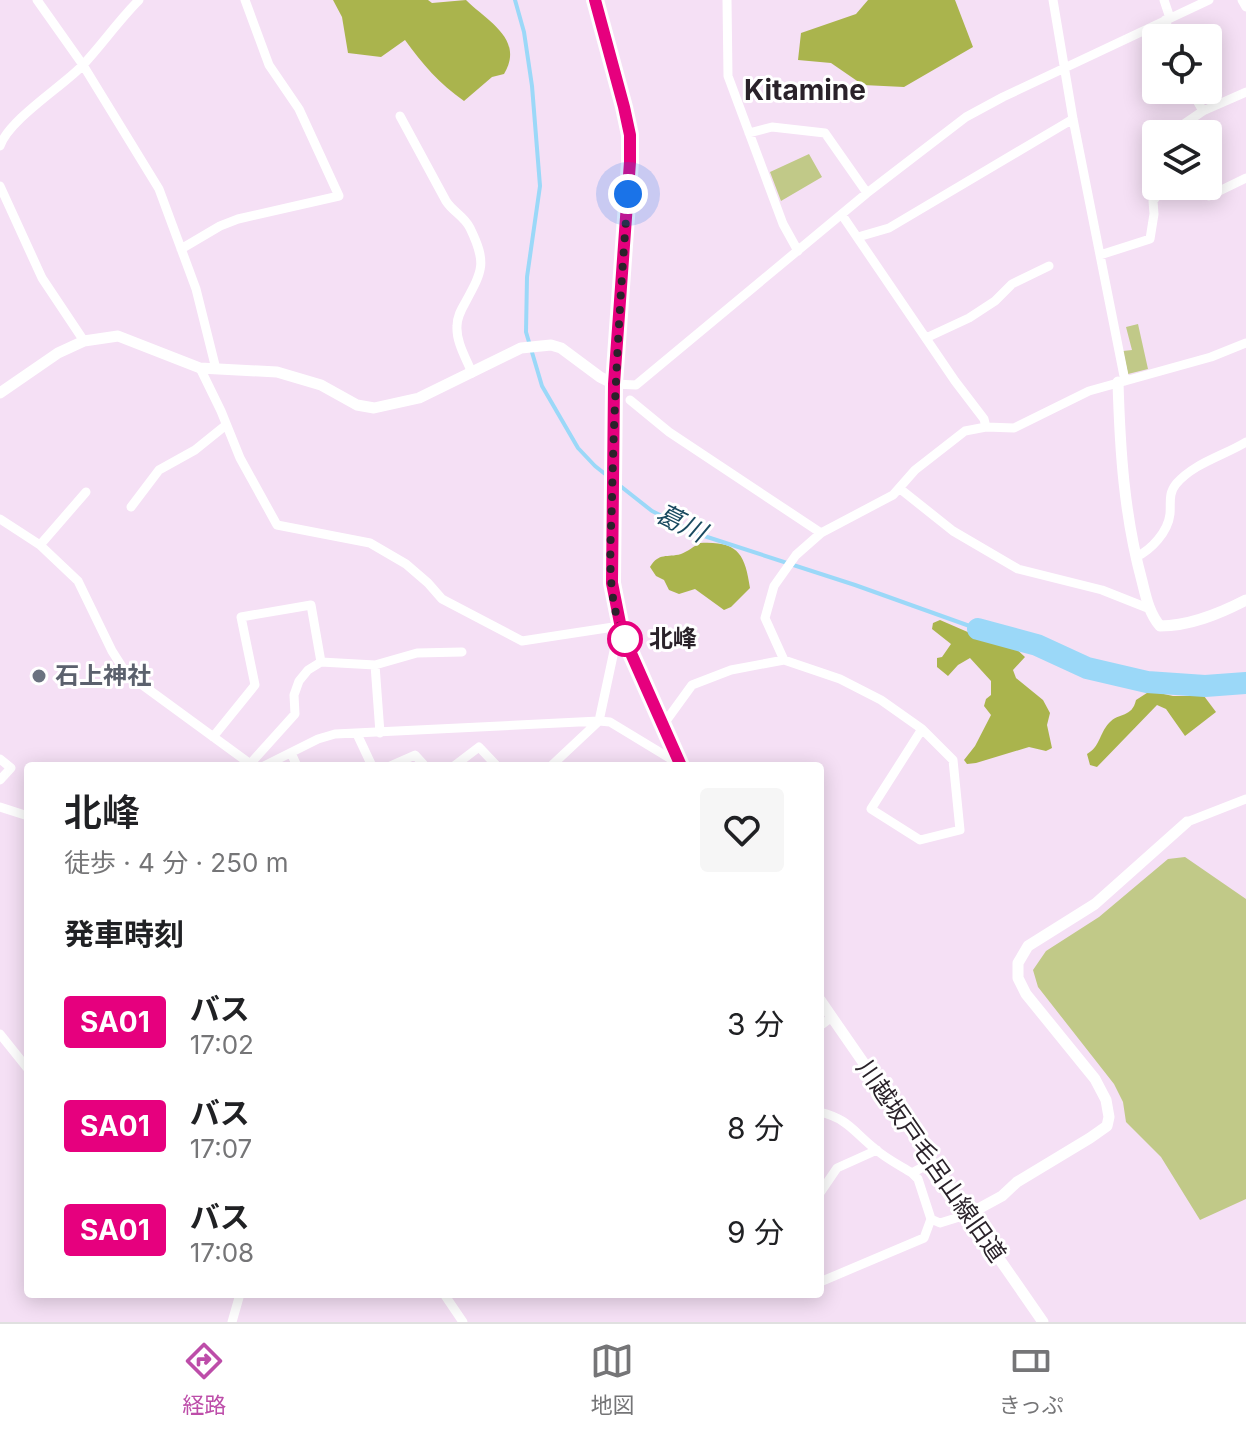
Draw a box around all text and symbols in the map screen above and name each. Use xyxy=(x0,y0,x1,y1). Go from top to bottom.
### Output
map controls xyxy=(1142,24,1222,200)
button: locate xyxy=(1142,24,1222,104)
district label: Kitamine xyxy=(744,73,866,107)
button: layers xyxy=(1142,120,1222,200)
your location xyxy=(608,174,648,214)
water label: 葛川 xyxy=(651,497,714,549)
marker: 北峰 xyxy=(608,622,642,656)
place label: 北峰 xyxy=(649,624,697,653)
place label: 石上神社 xyxy=(55,661,151,690)
marker: 石上神社 xyxy=(30,667,48,685)
button: heart xyxy=(700,788,784,872)
text: 北峰 xyxy=(64,789,140,835)
text: 徒歩 · 4 分 · 250 m xyxy=(64,847,289,878)
text: 発車時刻 xyxy=(64,916,184,952)
text: バス xyxy=(190,991,250,1027)
text: SA01 xyxy=(80,1005,150,1039)
text: 3 分 xyxy=(727,1006,784,1042)
text: 17:02 xyxy=(190,1029,254,1060)
street label: 川越坂戸毛呂山線旧道 xyxy=(851,1054,1012,1267)
text: バス xyxy=(190,1095,250,1131)
text: SA01 xyxy=(80,1109,150,1143)
text: 8 分 xyxy=(727,1110,784,1146)
text: 17:07 xyxy=(190,1133,252,1164)
text: バス xyxy=(190,1199,250,1235)
text: SA01 xyxy=(80,1213,150,1247)
text: 9 分 xyxy=(727,1214,784,1250)
text: 17:08 xyxy=(190,1237,254,1268)
tab: 経路 xyxy=(182,1339,226,1419)
tab: 地図 xyxy=(590,1339,634,1419)
tab: きっぷ xyxy=(999,1339,1064,1419)

